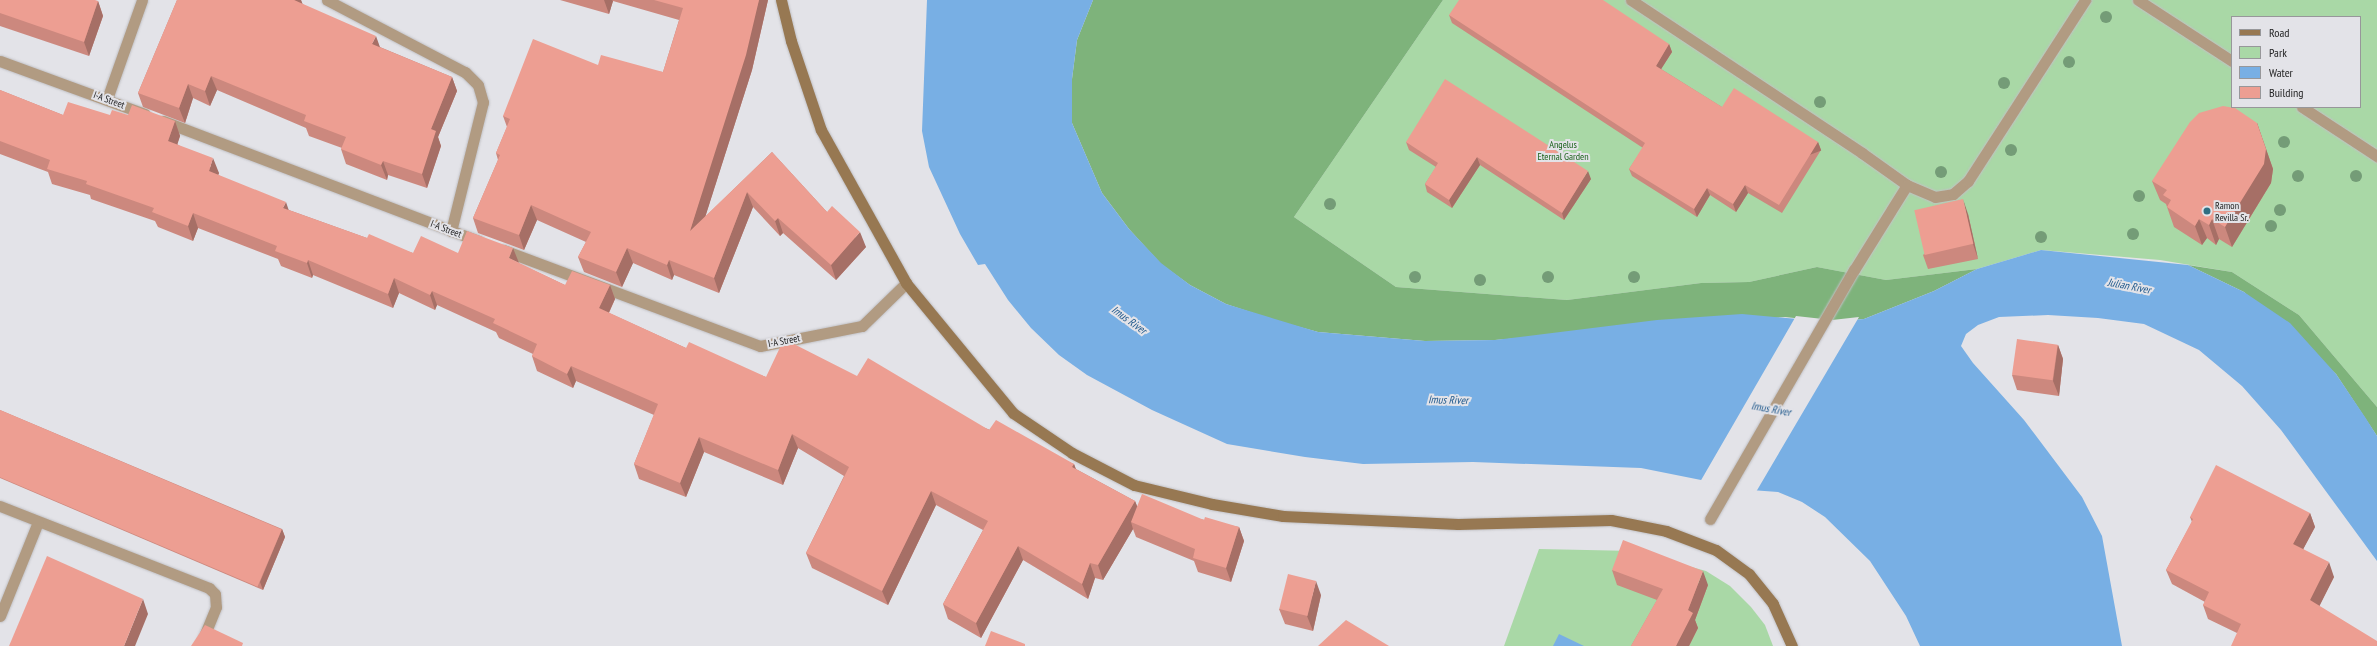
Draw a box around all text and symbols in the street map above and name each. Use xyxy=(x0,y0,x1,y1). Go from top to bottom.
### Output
legend xyxy=(2231,16,2361,108)
text: Road xyxy=(2269,25,2289,40)
text: Park xyxy=(2269,45,2287,60)
text: Water xyxy=(2269,65,2293,80)
text: Building xyxy=(2269,85,2304,100)
street label: I-A Street xyxy=(92,89,126,111)
park label: Angelus Eternal Garden xyxy=(1537,138,1589,162)
place label: Ramon Revilla Sr. xyxy=(2215,199,2248,222)
marker: Ramon Revilla Sr. xyxy=(2202,206,2212,216)
street label: I-A Street xyxy=(429,218,463,240)
water label: Julian River xyxy=(2106,275,2152,297)
water label: Imus River xyxy=(1109,303,1149,337)
street label: I-A Street xyxy=(767,332,801,350)
water label: Imus River xyxy=(1428,393,1468,407)
water label: Imus River xyxy=(1750,399,1792,419)

